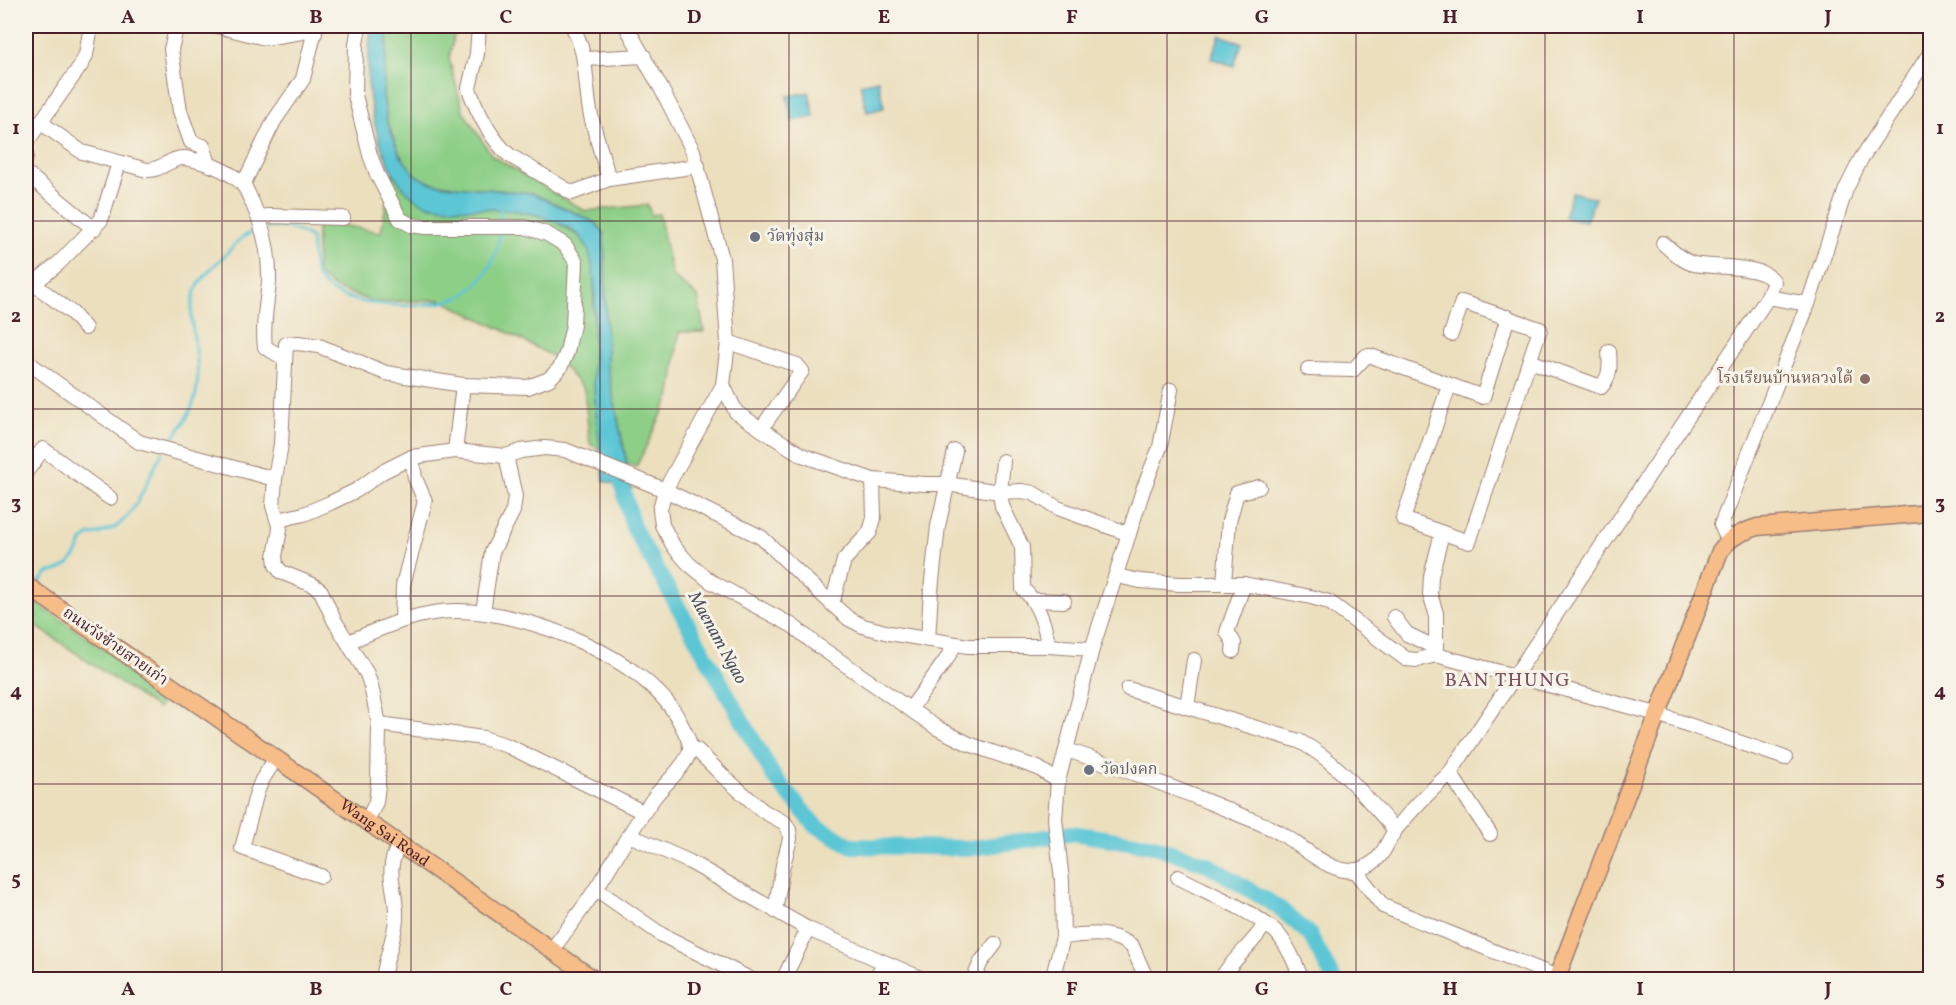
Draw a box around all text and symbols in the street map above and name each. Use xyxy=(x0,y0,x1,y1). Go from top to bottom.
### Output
text: A xyxy=(121,4,135,32)
text: B xyxy=(309,4,323,32)
text: C xyxy=(500,4,513,32)
text: D xyxy=(687,4,701,32)
text: E xyxy=(878,4,890,32)
text: F xyxy=(1066,4,1078,32)
text: G xyxy=(1255,4,1269,32)
text: H xyxy=(1442,4,1458,32)
text: I xyxy=(1636,4,1644,32)
text: J xyxy=(1823,4,1832,32)
text: 1 xyxy=(12,115,20,143)
text: 1 xyxy=(1936,115,1944,143)
place label: วัดทุ่งสุ่ม xyxy=(767,226,824,248)
marker: วัดทุ่งสุ่ม xyxy=(748,230,762,244)
text: 2 xyxy=(11,303,21,331)
text: 2 xyxy=(1935,303,1945,331)
place label: โรงเรียนบ้านหลวงใต้ xyxy=(1716,367,1853,390)
marker: โรงเรียนบ้านหลวงใต้ xyxy=(1858,372,1872,386)
text: 3 xyxy=(11,490,21,518)
text: 3 xyxy=(1935,490,1945,518)
water label: Maenam Ngao xyxy=(681,586,753,689)
street label: ถนนวังซ้ายสายเก่า xyxy=(58,602,172,692)
district label: BAN THUNG xyxy=(1445,667,1571,695)
text: 4 xyxy=(10,678,22,706)
text: 4 xyxy=(1934,678,1946,706)
place label: วัดปงคก xyxy=(1101,759,1158,781)
marker: วัดปงคก xyxy=(1082,763,1096,777)
street label: Wang Sai Road xyxy=(335,795,433,873)
text: 5 xyxy=(11,866,21,894)
text: 5 xyxy=(1935,866,1945,894)
text: A xyxy=(121,976,135,1004)
text: B xyxy=(309,976,323,1004)
text: C xyxy=(500,976,513,1004)
text: D xyxy=(687,976,701,1004)
text: E xyxy=(878,976,890,1004)
text: F xyxy=(1066,976,1078,1004)
text: G xyxy=(1255,976,1269,1004)
text: H xyxy=(1442,976,1458,1004)
text: I xyxy=(1636,976,1644,1004)
text: J xyxy=(1823,976,1832,1004)

